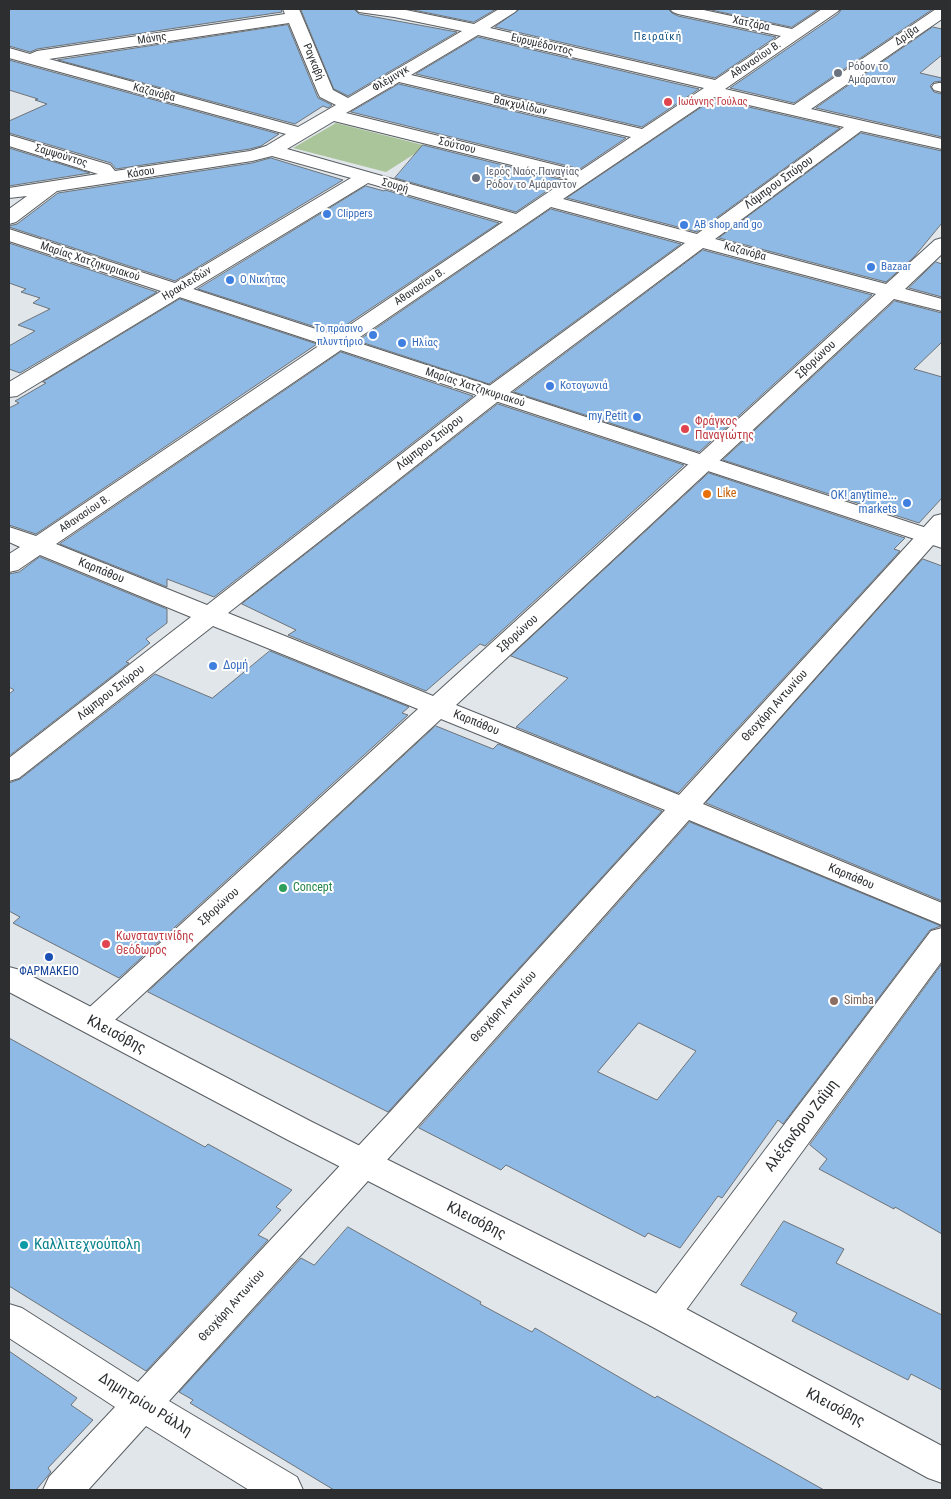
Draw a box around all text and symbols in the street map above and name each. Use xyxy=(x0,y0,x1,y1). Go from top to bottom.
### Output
street label: Χατζάρα xyxy=(731,14,771,34)
street label: Δρίβα xyxy=(892,23,922,49)
street label: Μάνης xyxy=(137,30,167,48)
district label: Πειραϊκή xyxy=(633,30,683,44)
street label: Ευρυμέδοντος xyxy=(510,31,574,59)
street label: Αθανασίου Β. xyxy=(728,38,784,82)
street label: Ραγκαβή xyxy=(300,42,326,82)
place label: Ρόδον το Αμάραντον xyxy=(848,60,896,86)
street label: Φλέμινγκ xyxy=(370,63,412,95)
marker: Ρόδον το Αμάραντον xyxy=(832,67,844,79)
street label: Καζανόβα xyxy=(132,81,176,105)
street label: Βακχυλίδων xyxy=(492,93,548,119)
place label: Ιωάννης Γούλας xyxy=(678,95,748,109)
marker: Ιωάννης Γούλας xyxy=(662,96,674,108)
street label: Σούτσου xyxy=(437,135,477,157)
street label: Σαμψούντος xyxy=(33,142,89,170)
street label: Λάμπρου Σπύρου xyxy=(742,153,816,213)
street label: Κάσου xyxy=(126,164,156,182)
place label: Ιερός Ναός Παναγίας Ρόδον το Αμάραντον xyxy=(486,165,579,191)
marker: Ιερός Ναός Παναγίας Ρόδον το Αμάραντον xyxy=(470,172,482,184)
street label: Σουρή xyxy=(380,176,410,196)
place label: Clippers xyxy=(337,207,373,221)
marker: Clippers xyxy=(321,208,333,220)
place label: AB shop and go xyxy=(694,218,762,232)
marker: AB shop and go xyxy=(678,219,690,231)
street label: Μαρίας Χατζηκυριακού xyxy=(39,240,141,284)
street label: Καζανόβα xyxy=(723,240,767,264)
place label: Bazaar xyxy=(881,260,911,274)
marker: Bazaar xyxy=(865,261,877,273)
street label: Ηρακλειδών xyxy=(160,264,214,304)
street label: Αθανασίου Β. xyxy=(392,265,448,309)
place label: Ο Νικήτας xyxy=(240,273,286,287)
marker: Ο Νικήτας xyxy=(224,274,236,286)
place label: Το πράσινο πλυντήριο xyxy=(314,322,363,348)
marker: Το πράσινο πλυντήριο xyxy=(367,329,379,341)
place label: Ηλίας xyxy=(412,336,438,350)
marker: Ηλίας xyxy=(396,337,408,349)
street label: Σβορώνου xyxy=(793,338,839,382)
street label: Μαρίας Χατζηκυριακού xyxy=(424,366,526,410)
place label: Κοτογωνιά xyxy=(560,379,608,393)
marker: Κοτογωνιά xyxy=(544,380,556,392)
place label: my Petit xyxy=(588,410,627,424)
marker: my Petit xyxy=(631,411,643,423)
street label: Λάμπρου Σπύρου xyxy=(393,412,467,474)
place label: Φράγκος Παναγιώτης xyxy=(695,415,754,443)
marker: Φράγκος Παναγιώτης xyxy=(679,423,691,435)
place label: Like xyxy=(717,487,736,501)
marker: Like xyxy=(701,488,713,500)
place label: OK! anytime... markets xyxy=(831,489,897,517)
street label: Αθανασίου Β. xyxy=(57,492,113,536)
marker: OK! anytime... markets xyxy=(901,497,913,509)
street label: Καρπάθου xyxy=(76,555,126,587)
street label: Σβορώνου xyxy=(495,612,541,656)
place label: Δομή xyxy=(223,659,248,673)
marker: Δομή xyxy=(207,660,219,672)
street label: Λάμπρου Σπύρου xyxy=(74,662,148,724)
street label: Θεοχάρη Αντωνίου xyxy=(739,667,811,745)
street label: Καρπάθου xyxy=(451,707,501,739)
street label: Καρπάθου xyxy=(826,861,876,893)
place label: Concept xyxy=(293,881,332,895)
marker: Concept xyxy=(277,882,289,894)
street label: Σβορώνου xyxy=(196,885,242,929)
place label: Κωνσταντινίδης Θεόδωρος xyxy=(116,930,194,958)
marker: Κωνσταντινίδης Θεόδωρος xyxy=(100,938,112,950)
marker: ΦΑΡΜΑΚΕΙΟ xyxy=(43,951,55,963)
place label: ΦΑΡΜΑΚΕΙΟ xyxy=(19,965,79,979)
street label: Θεοχάρη Αντωνίου xyxy=(468,968,540,1046)
place label: Simba xyxy=(844,994,874,1008)
marker: Simba xyxy=(828,995,840,1007)
street label: Κλεισόβης xyxy=(83,1012,149,1058)
street label: Αλέξανδρου Ζαΐμη xyxy=(761,1076,843,1176)
street label: Κλεισόβης xyxy=(443,1198,509,1244)
place label: Καλλιτεχνούπολη xyxy=(34,1236,141,1254)
marker: Καλλιτεχνούπολη xyxy=(18,1239,30,1251)
street label: Θεοχάρη Αντωνίου xyxy=(196,1267,268,1345)
street label: Δημητρίου Ράλλη xyxy=(95,1369,195,1441)
street label: Κλεισόβης xyxy=(802,1385,868,1431)

